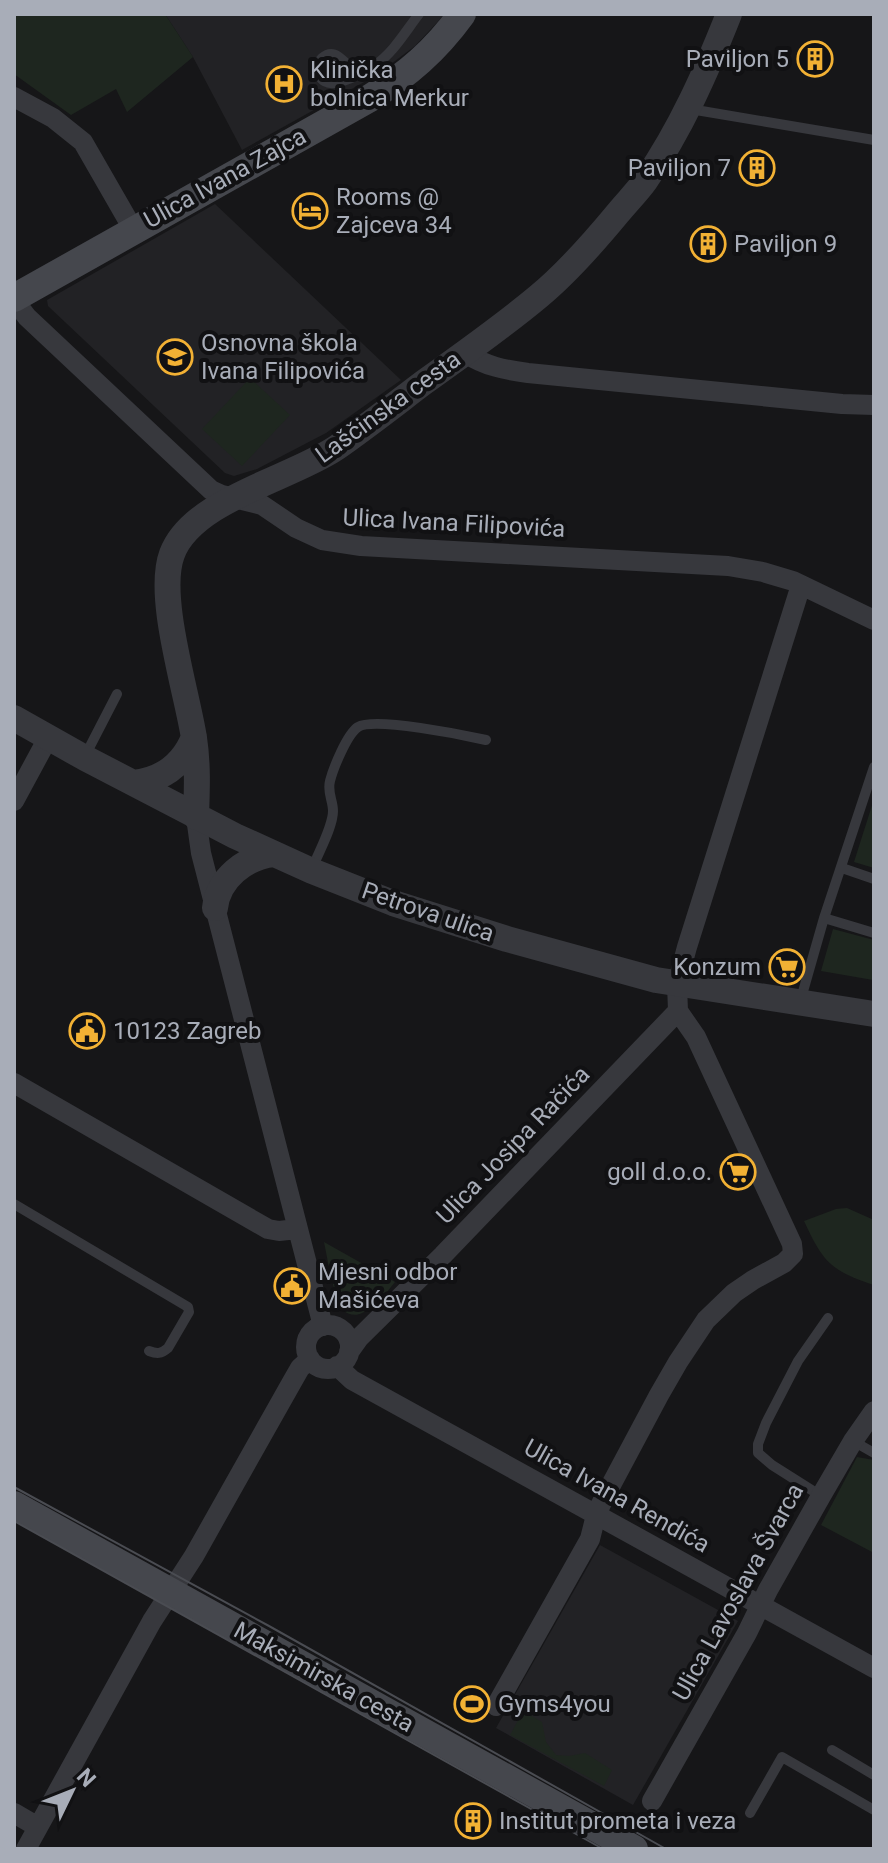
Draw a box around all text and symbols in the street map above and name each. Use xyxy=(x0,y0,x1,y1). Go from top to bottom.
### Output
building icon: Paviljon 5 xyxy=(796,40,834,78)
place label: Paviljon 5 xyxy=(686,45,789,73)
place label: Klinička bolnica Merkur xyxy=(310,56,469,112)
hospital icon: Klinička bolnica Merkur xyxy=(265,65,303,103)
street label: Ulica Ivana Zajca xyxy=(139,122,311,234)
building icon: Paviljon 7 xyxy=(738,149,776,187)
place label: Paviljon 7 xyxy=(628,154,731,182)
place label: Rooms @ Zajceva 34 xyxy=(336,183,452,239)
hotel icon: Rooms @ Zajceva 34 xyxy=(291,192,329,230)
building icon: Paviljon 9 xyxy=(689,225,727,263)
place label: Paviljon 9 xyxy=(734,230,837,258)
place label: Osnovna škola Ivana Filipovića xyxy=(201,329,365,385)
school or university icon: Osnovna škola Ivana Filipovića xyxy=(156,338,194,376)
street label: Laščinska cesta xyxy=(310,345,466,469)
street label: Ulica Ivana Filipovića xyxy=(342,503,566,543)
street label: Petrova ulica xyxy=(358,876,498,948)
supermarket icon: Konzum xyxy=(768,948,806,986)
place label: Konzum xyxy=(673,953,761,981)
public building icon: 10123 Zagreb xyxy=(68,1012,106,1050)
place label: 10123 Zagreb xyxy=(113,1017,261,1045)
street label: Ulica Josipa Račića xyxy=(431,1060,595,1230)
supermarket icon: goll d.o.o. xyxy=(719,1153,757,1191)
place label: goll d.o.o. xyxy=(607,1158,712,1186)
place label: Mjesni odbor Mašićeva xyxy=(318,1258,457,1314)
public building icon: Mjesni odbor Mašićeva xyxy=(273,1267,311,1305)
street label: Ulica Ivana Rendića xyxy=(519,1433,715,1559)
street label: Ulica Lavoslava Švarca xyxy=(667,1479,809,1705)
street label: Maksimirska cesta xyxy=(229,1616,419,1738)
sports icon: Gyms4you xyxy=(453,1685,491,1723)
place label: Gyms4you xyxy=(498,1690,611,1718)
north arrow xyxy=(32,1751,112,1831)
text: N xyxy=(72,1763,101,1792)
building icon: Institut prometa i veza xyxy=(454,1802,492,1840)
place label: Institut prometa i veza xyxy=(499,1807,736,1835)

